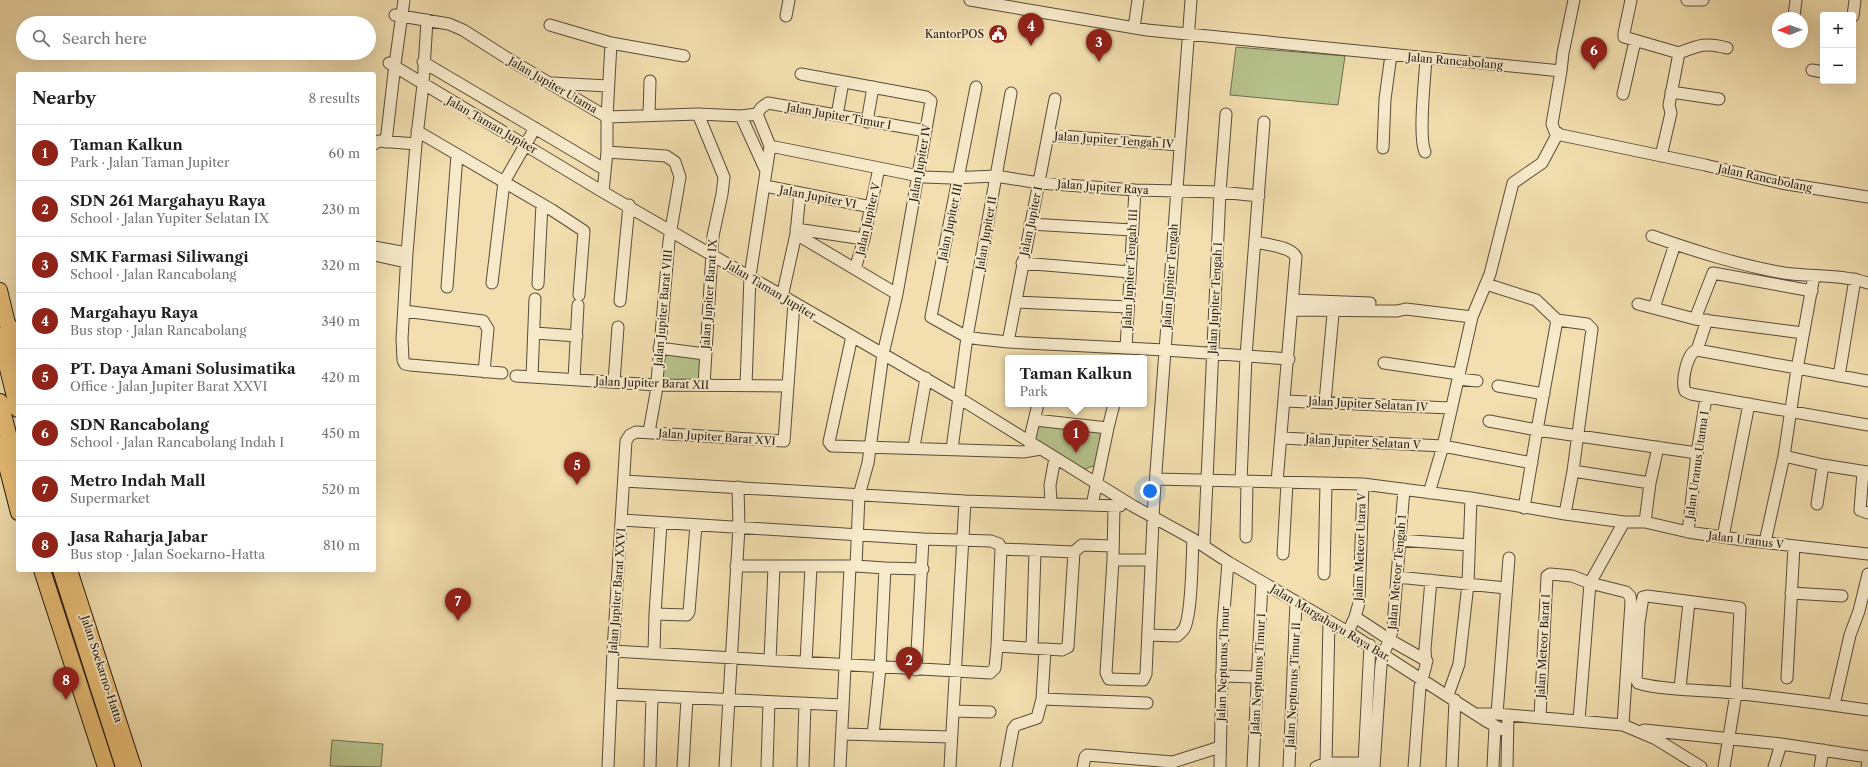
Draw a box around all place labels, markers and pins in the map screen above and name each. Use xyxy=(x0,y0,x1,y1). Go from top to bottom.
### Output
pin: 4 xyxy=(1018,13,1044,46)
public building icon: KantorPOS xyxy=(987,23,1009,45)
place label: KantorPOS xyxy=(925,27,984,41)
pin: 3 xyxy=(1086,29,1112,62)
pin: 6 xyxy=(1581,37,1607,70)
pin: 1 xyxy=(1063,420,1089,453)
pin: 5 xyxy=(564,452,590,485)
pin: 7 xyxy=(445,588,471,621)
pin: 2 xyxy=(896,647,922,680)
pin: 8 xyxy=(53,667,79,700)

